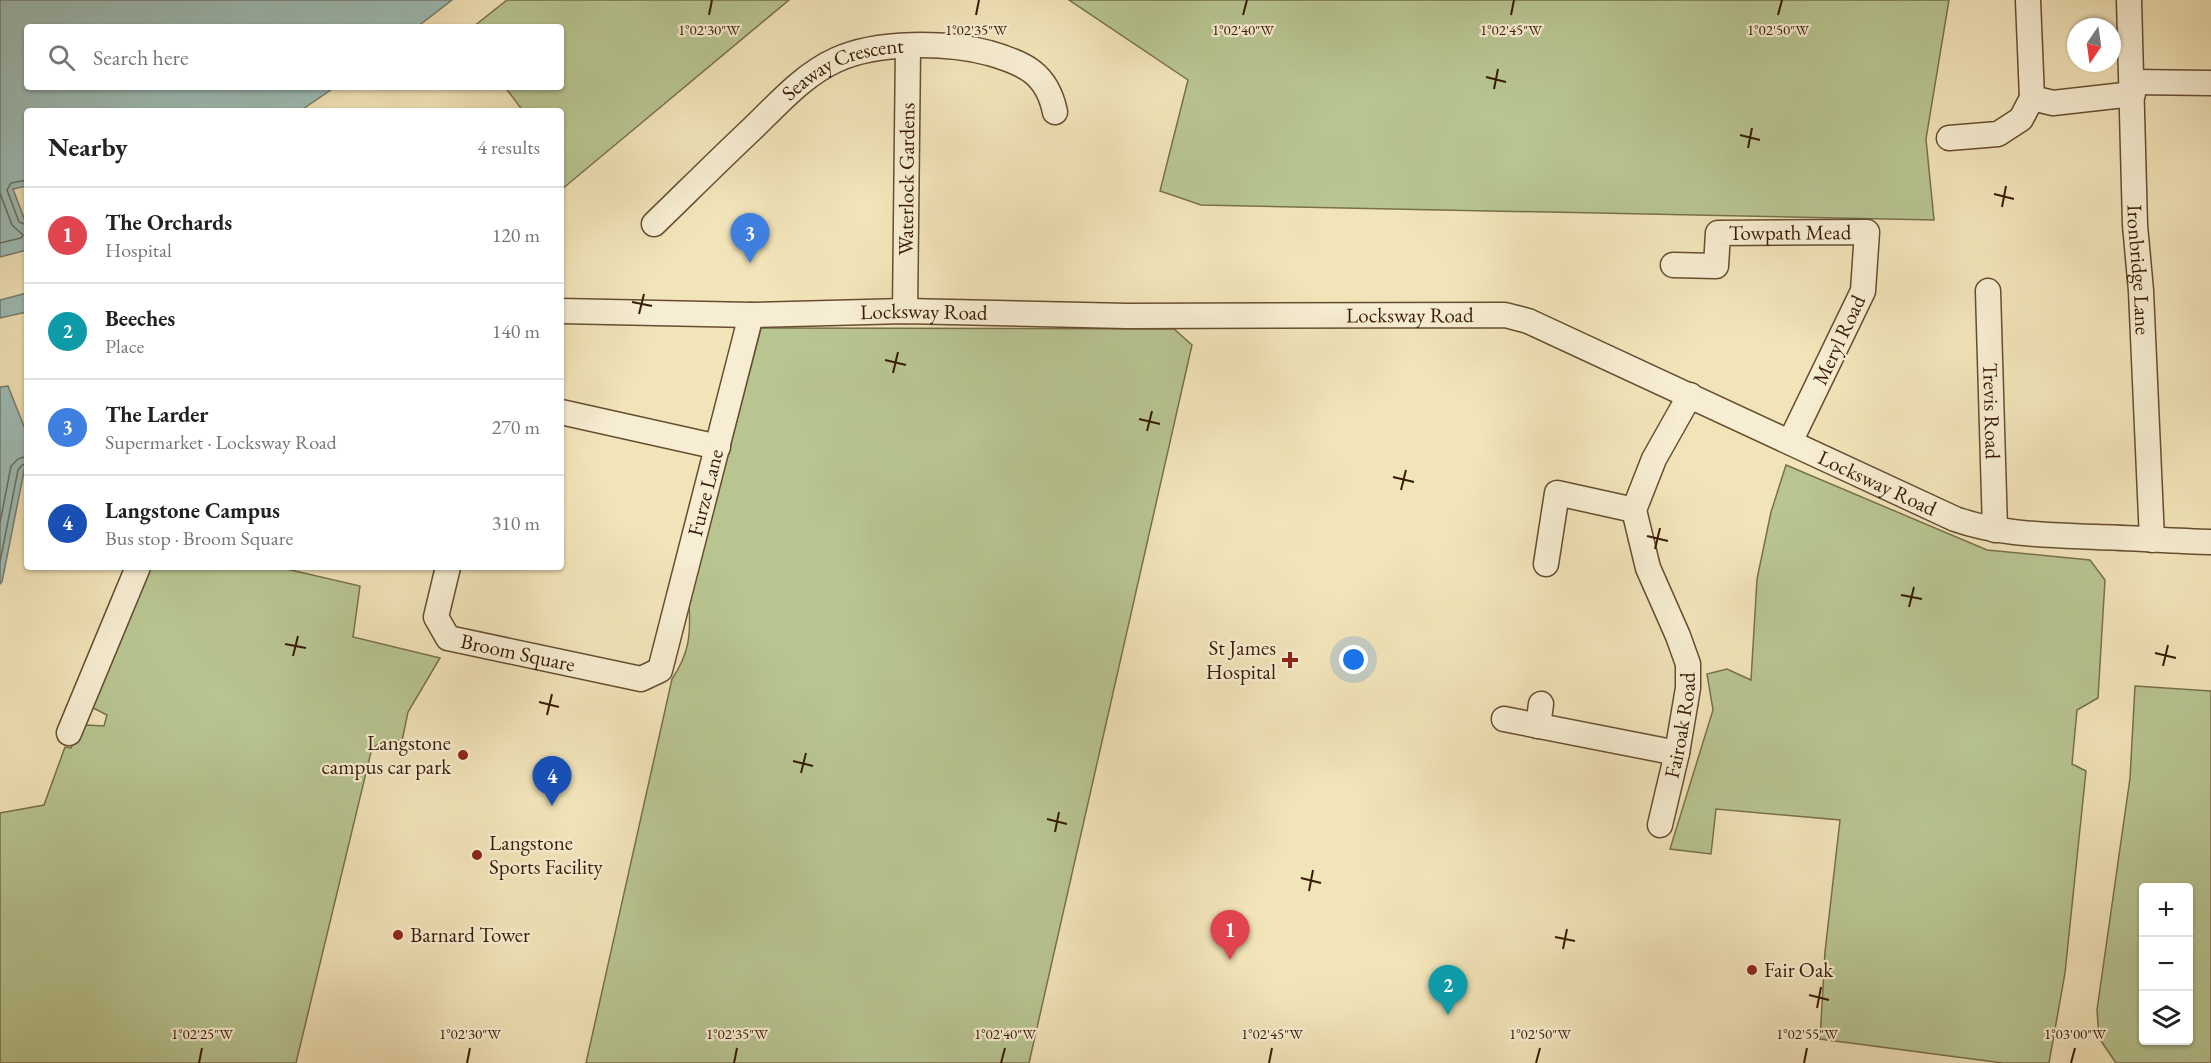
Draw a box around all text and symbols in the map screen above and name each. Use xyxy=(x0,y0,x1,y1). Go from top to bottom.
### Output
north arrow xyxy=(2067,18,2121,72)
text: 1°02'30"W xyxy=(678,20,740,39)
text: 1°02'35"W xyxy=(945,20,1007,39)
text: 1°02'40"W xyxy=(1212,20,1274,39)
text: 1°02'45"W xyxy=(1480,20,1542,39)
text: 1°02'50"W xyxy=(1747,20,1809,39)
search box xyxy=(24,24,564,90)
street label: Seaway Crescent xyxy=(775,32,905,106)
icon: search xyxy=(45,41,78,74)
text: Search here xyxy=(93,43,188,72)
street label: Waterlock Gardens xyxy=(892,102,920,256)
text: Nearby xyxy=(48,130,128,164)
text: 4 results xyxy=(477,134,540,160)
street label: Ironbridge Lane xyxy=(2121,204,2157,336)
text: The Orchards xyxy=(105,208,232,237)
pin: 3 xyxy=(730,214,770,263)
street label: Towpath Mead xyxy=(1729,218,1852,246)
text: 1 xyxy=(62,222,73,248)
text: 120 m xyxy=(492,222,540,248)
text: Hospital xyxy=(105,237,172,263)
street label: Meryl Road xyxy=(1806,290,1871,389)
street label: Locksway Road xyxy=(860,297,988,326)
street label: Locksway Road xyxy=(1346,301,1474,328)
text: Beeches xyxy=(105,304,175,333)
text: 2 xyxy=(62,318,73,344)
text: 140 m xyxy=(492,318,540,344)
text: Place xyxy=(105,333,144,359)
street label: Trevis Road xyxy=(1977,362,2007,460)
text: The Larder xyxy=(105,400,208,429)
text: 3 xyxy=(62,414,73,440)
text: 270 m xyxy=(492,414,540,440)
text: Supermarket · Locksway Road xyxy=(105,429,337,455)
street label: Locksway Road xyxy=(1814,443,1941,522)
street label: Furze Lane xyxy=(681,446,729,539)
text: Langstone Campus xyxy=(105,496,280,525)
text: 4 xyxy=(62,510,73,536)
text: 310 m xyxy=(492,510,540,536)
text: Bus stop · Broom Square xyxy=(105,525,293,551)
street label: Broom Square xyxy=(458,627,578,678)
place label: St James Hospital xyxy=(1206,634,1276,685)
your location xyxy=(1339,645,1368,674)
marker: St James Hospital xyxy=(1281,651,1299,669)
street label: Fairoak Road xyxy=(1658,672,1701,781)
place label: Langstone campus car park xyxy=(322,729,452,780)
marker: Langstone campus car park xyxy=(456,748,470,762)
pin: 4 xyxy=(532,756,572,806)
place label: Langstone Sports Facility xyxy=(489,829,604,880)
marker: Langstone Sports Facility xyxy=(470,848,484,862)
map controls xyxy=(2139,883,2193,1045)
button: + xyxy=(2139,883,2193,937)
pin: 1 xyxy=(1210,910,1250,960)
place label: Barnard Tower xyxy=(410,921,530,948)
marker: Barnard Tower xyxy=(391,928,405,942)
button: − xyxy=(2139,937,2193,991)
place label: Fair Oak xyxy=(1764,956,1834,983)
marker: Fair Oak xyxy=(1745,963,1759,977)
pin: 2 xyxy=(1428,966,1468,1015)
button: layers xyxy=(2139,991,2193,1045)
text: 1°02'25"W xyxy=(171,1024,233,1043)
text: 1°02'30"W xyxy=(439,1024,501,1043)
text: 1°02'35"W xyxy=(706,1024,768,1043)
text: 1°02'40"W xyxy=(974,1024,1036,1043)
text: 1°02'45"W xyxy=(1241,1024,1303,1043)
text: 1°02'50"W xyxy=(1509,1024,1571,1043)
text: 1°02'55"W xyxy=(1776,1024,1838,1043)
text: 1°03'00"W xyxy=(2044,1024,2106,1043)

